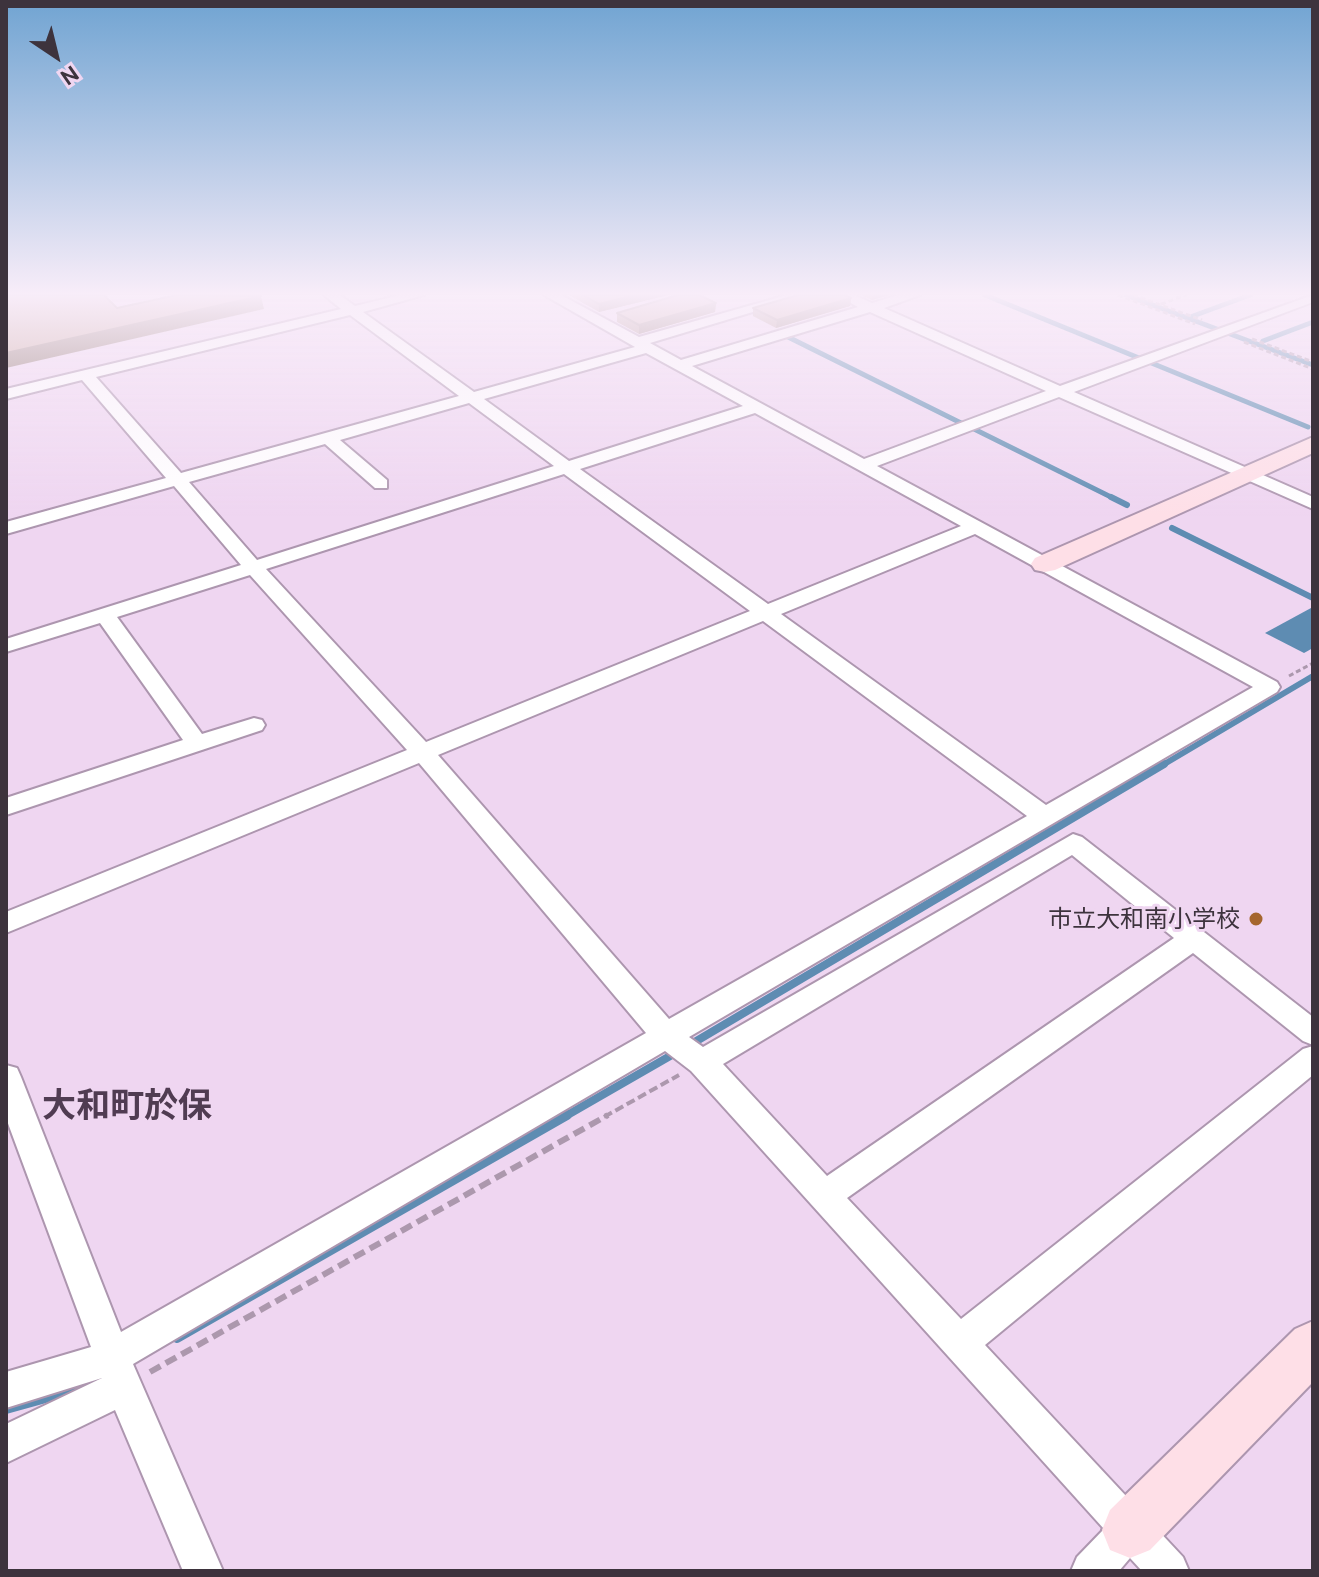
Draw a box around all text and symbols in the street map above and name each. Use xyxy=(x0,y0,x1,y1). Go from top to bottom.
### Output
north arrow xyxy=(16,16,96,96)
text: N xyxy=(56,61,84,91)
place label: 市立大和南小学校 xyxy=(1048,905,1240,933)
marker: 市立大和南小学校 xyxy=(1247,910,1265,928)
district label: 大和町於保 xyxy=(42,1086,212,1126)

